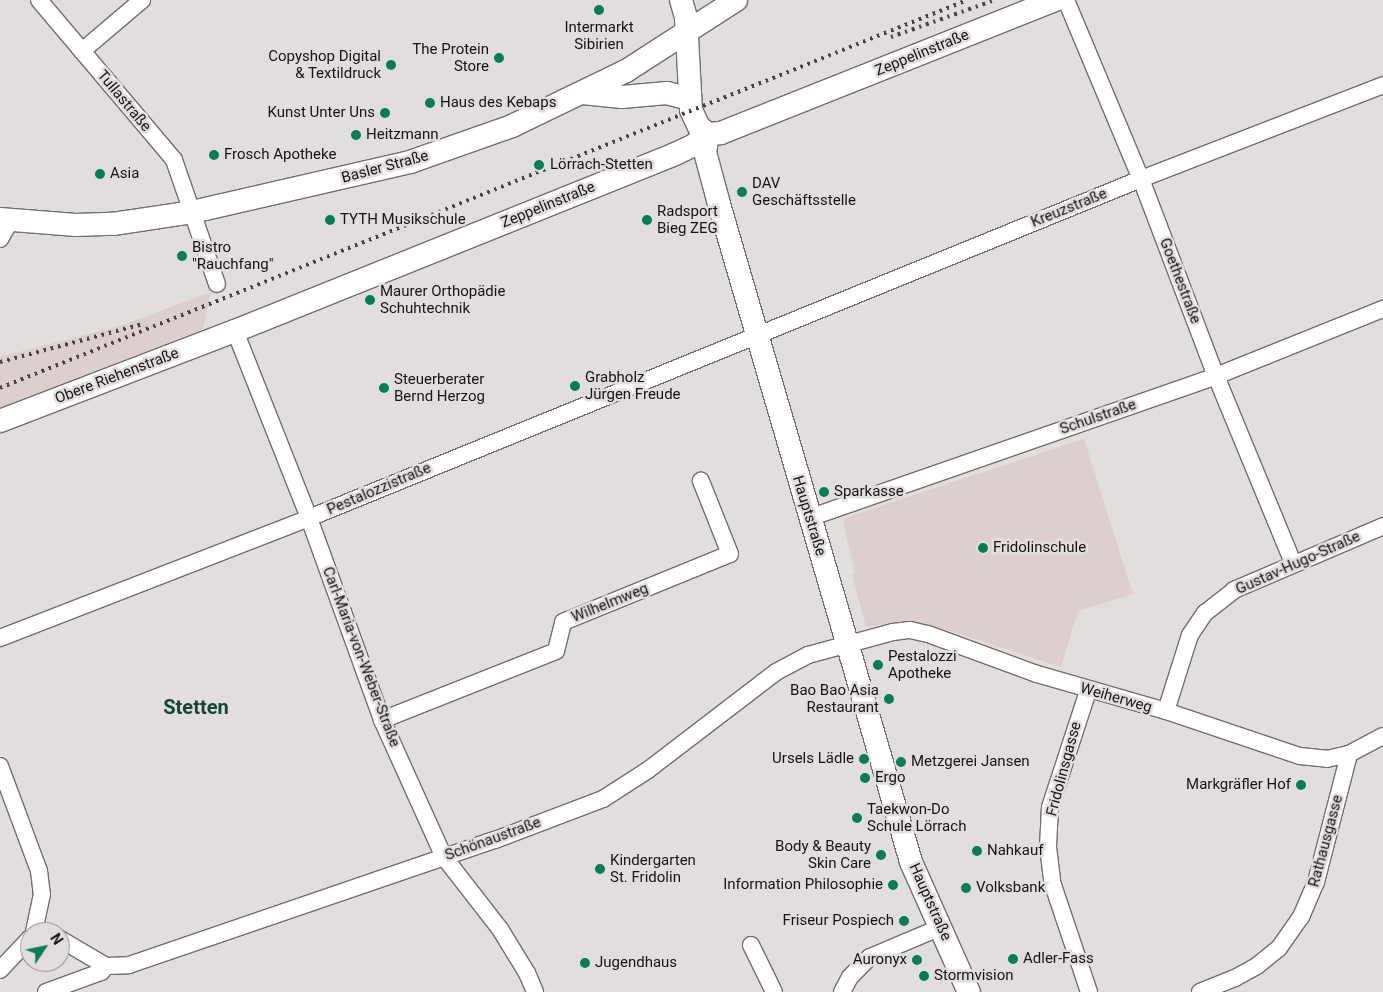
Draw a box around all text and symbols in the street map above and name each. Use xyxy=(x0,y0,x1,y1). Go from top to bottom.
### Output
marker: Intermarkt Sibirien xyxy=(593,4,605,16)
place label: Intermarkt Sibirien xyxy=(564,18,634,53)
street label: Zeppelinstraße xyxy=(872,26,972,80)
place label: The Protein Store xyxy=(412,40,489,75)
place label: Copyshop Digital & Textildruck xyxy=(268,47,381,82)
marker: The Protein Store xyxy=(493,52,505,64)
marker: Copyshop Digital & Textildruck xyxy=(385,59,397,71)
street label: Tullastraße xyxy=(93,67,155,135)
place label: Haus des Kebaps xyxy=(440,94,556,112)
marker: Haus des Kebaps xyxy=(424,97,436,109)
place label: Kunst Unter Uns xyxy=(267,104,375,122)
marker: Kunst Unter Uns xyxy=(379,107,391,119)
place label: Heitzmann xyxy=(366,126,439,144)
marker: Heitzmann xyxy=(350,129,362,141)
place label: Frosch Apotheke xyxy=(224,146,336,164)
street label: Basler Straße xyxy=(340,147,430,187)
marker: Frosch Apotheke xyxy=(208,149,220,161)
place label: Lörrach-Stetten xyxy=(550,156,653,174)
marker: Lörrach-Stetten xyxy=(532,158,546,172)
place label: Asia xyxy=(110,165,139,183)
marker: Asia xyxy=(94,168,106,180)
place label: DAV Geschäftsstelle xyxy=(752,174,856,209)
street label: Zeppelinstraße xyxy=(498,178,598,232)
street label: Kreuzstraße xyxy=(1028,185,1110,231)
marker: DAV Geschäftsstelle xyxy=(736,186,748,198)
place label: Radsport Bieg ZEG xyxy=(657,202,718,237)
place label: TYTH Musikschule xyxy=(340,211,466,229)
marker: TYTH Musikschule xyxy=(324,214,336,226)
marker: Radsport Bieg ZEG xyxy=(641,214,653,226)
street label: Goethestraße xyxy=(1155,236,1205,326)
place label: Bistro "Rauchfang" xyxy=(192,238,273,273)
marker: Bistro "Rauchfang" xyxy=(176,250,188,262)
place label: Maurer Orthopädie Schuhtechnik xyxy=(380,282,505,317)
marker: Maurer Orthopädie Schuhtechnik xyxy=(364,294,376,306)
street label: Obere Riehenstraße xyxy=(53,344,181,408)
place label: Grabholz Jürgen Freude xyxy=(585,368,681,403)
place label: Steuerberater Bernd Herzog xyxy=(394,370,485,405)
marker: Grabholz Jürgen Freude xyxy=(569,380,581,392)
marker: Steuerberater Bernd Herzog xyxy=(378,382,390,394)
street label: Schulstraße xyxy=(1058,396,1138,438)
street label: Pestalozzistraße xyxy=(324,459,434,519)
street label: Hauptstraße xyxy=(788,474,830,558)
place label: Sparkasse xyxy=(834,483,904,501)
marker: Sparkasse xyxy=(818,486,830,498)
street label: Gustav-Hugo-Straße xyxy=(1233,527,1363,599)
place label: Fridolinschule xyxy=(993,539,1086,557)
marker: Fridolinschule xyxy=(977,542,989,554)
street label: Carl-Maria-von-Weber-Straße xyxy=(318,564,404,750)
street label: Wilhelmweg xyxy=(569,579,651,627)
place label: Pestalozzi Apotheke xyxy=(888,647,957,682)
marker: Pestalozzi Apotheke xyxy=(872,659,884,671)
street label: Weiherweg xyxy=(1078,679,1154,717)
place label: Bao Bao Asia Restaurant xyxy=(790,681,879,716)
marker: Bao Bao Asia Restaurant xyxy=(883,693,895,705)
district label: Stetten xyxy=(163,695,229,719)
street label: Fridolinsgasse xyxy=(1043,720,1085,818)
place label: Ursels Lädle xyxy=(772,750,854,768)
marker: Ursels Lädle xyxy=(858,753,870,765)
place label: Metzgerei Jansen xyxy=(911,753,1030,771)
marker: Metzgerei Jansen xyxy=(895,756,907,768)
place label: Ergo xyxy=(875,769,905,787)
marker: Ergo xyxy=(859,772,871,784)
place label: Markgräfler Hof xyxy=(1186,776,1291,794)
marker: Markgräfler Hof xyxy=(1295,779,1307,791)
street label: Rathausgasse xyxy=(1305,793,1347,889)
place label: Taekwon-Do Schule Lörrach xyxy=(867,800,966,835)
marker: Taekwon-Do Schule Lörrach xyxy=(851,812,863,824)
street label: Schönaustraße xyxy=(443,813,543,865)
place label: Body & Beauty Skin Care xyxy=(775,837,871,872)
place label: Nahkauf xyxy=(987,842,1043,860)
marker: Nahkauf xyxy=(971,845,983,857)
marker: Body & Beauty Skin Care xyxy=(875,849,887,861)
place label: Kindergarten St. Fridolin xyxy=(610,851,696,886)
street label: Hauptstraße xyxy=(905,860,955,944)
marker: Kindergarten St. Fridolin xyxy=(594,863,606,875)
place label: Information Philosophie xyxy=(723,876,883,894)
marker: Information Philosophie xyxy=(887,879,899,891)
place label: Volksbank xyxy=(976,879,1045,897)
marker: Volksbank xyxy=(960,882,972,894)
place label: Friseur Pospiech xyxy=(783,912,894,930)
marker: Friseur Pospiech xyxy=(898,915,910,927)
north arrow xyxy=(20,922,70,972)
text: N xyxy=(47,931,66,948)
place label: Adler-Fass xyxy=(1023,950,1094,968)
place label: Auronyx xyxy=(853,951,907,969)
marker: Adler-Fass xyxy=(1007,953,1019,965)
place label: Jugendhaus xyxy=(595,954,677,972)
marker: Auronyx xyxy=(911,954,923,966)
marker: Jugendhaus xyxy=(579,957,591,969)
place label: Stormvision xyxy=(934,967,1014,985)
marker: Stormvision xyxy=(918,970,930,982)

